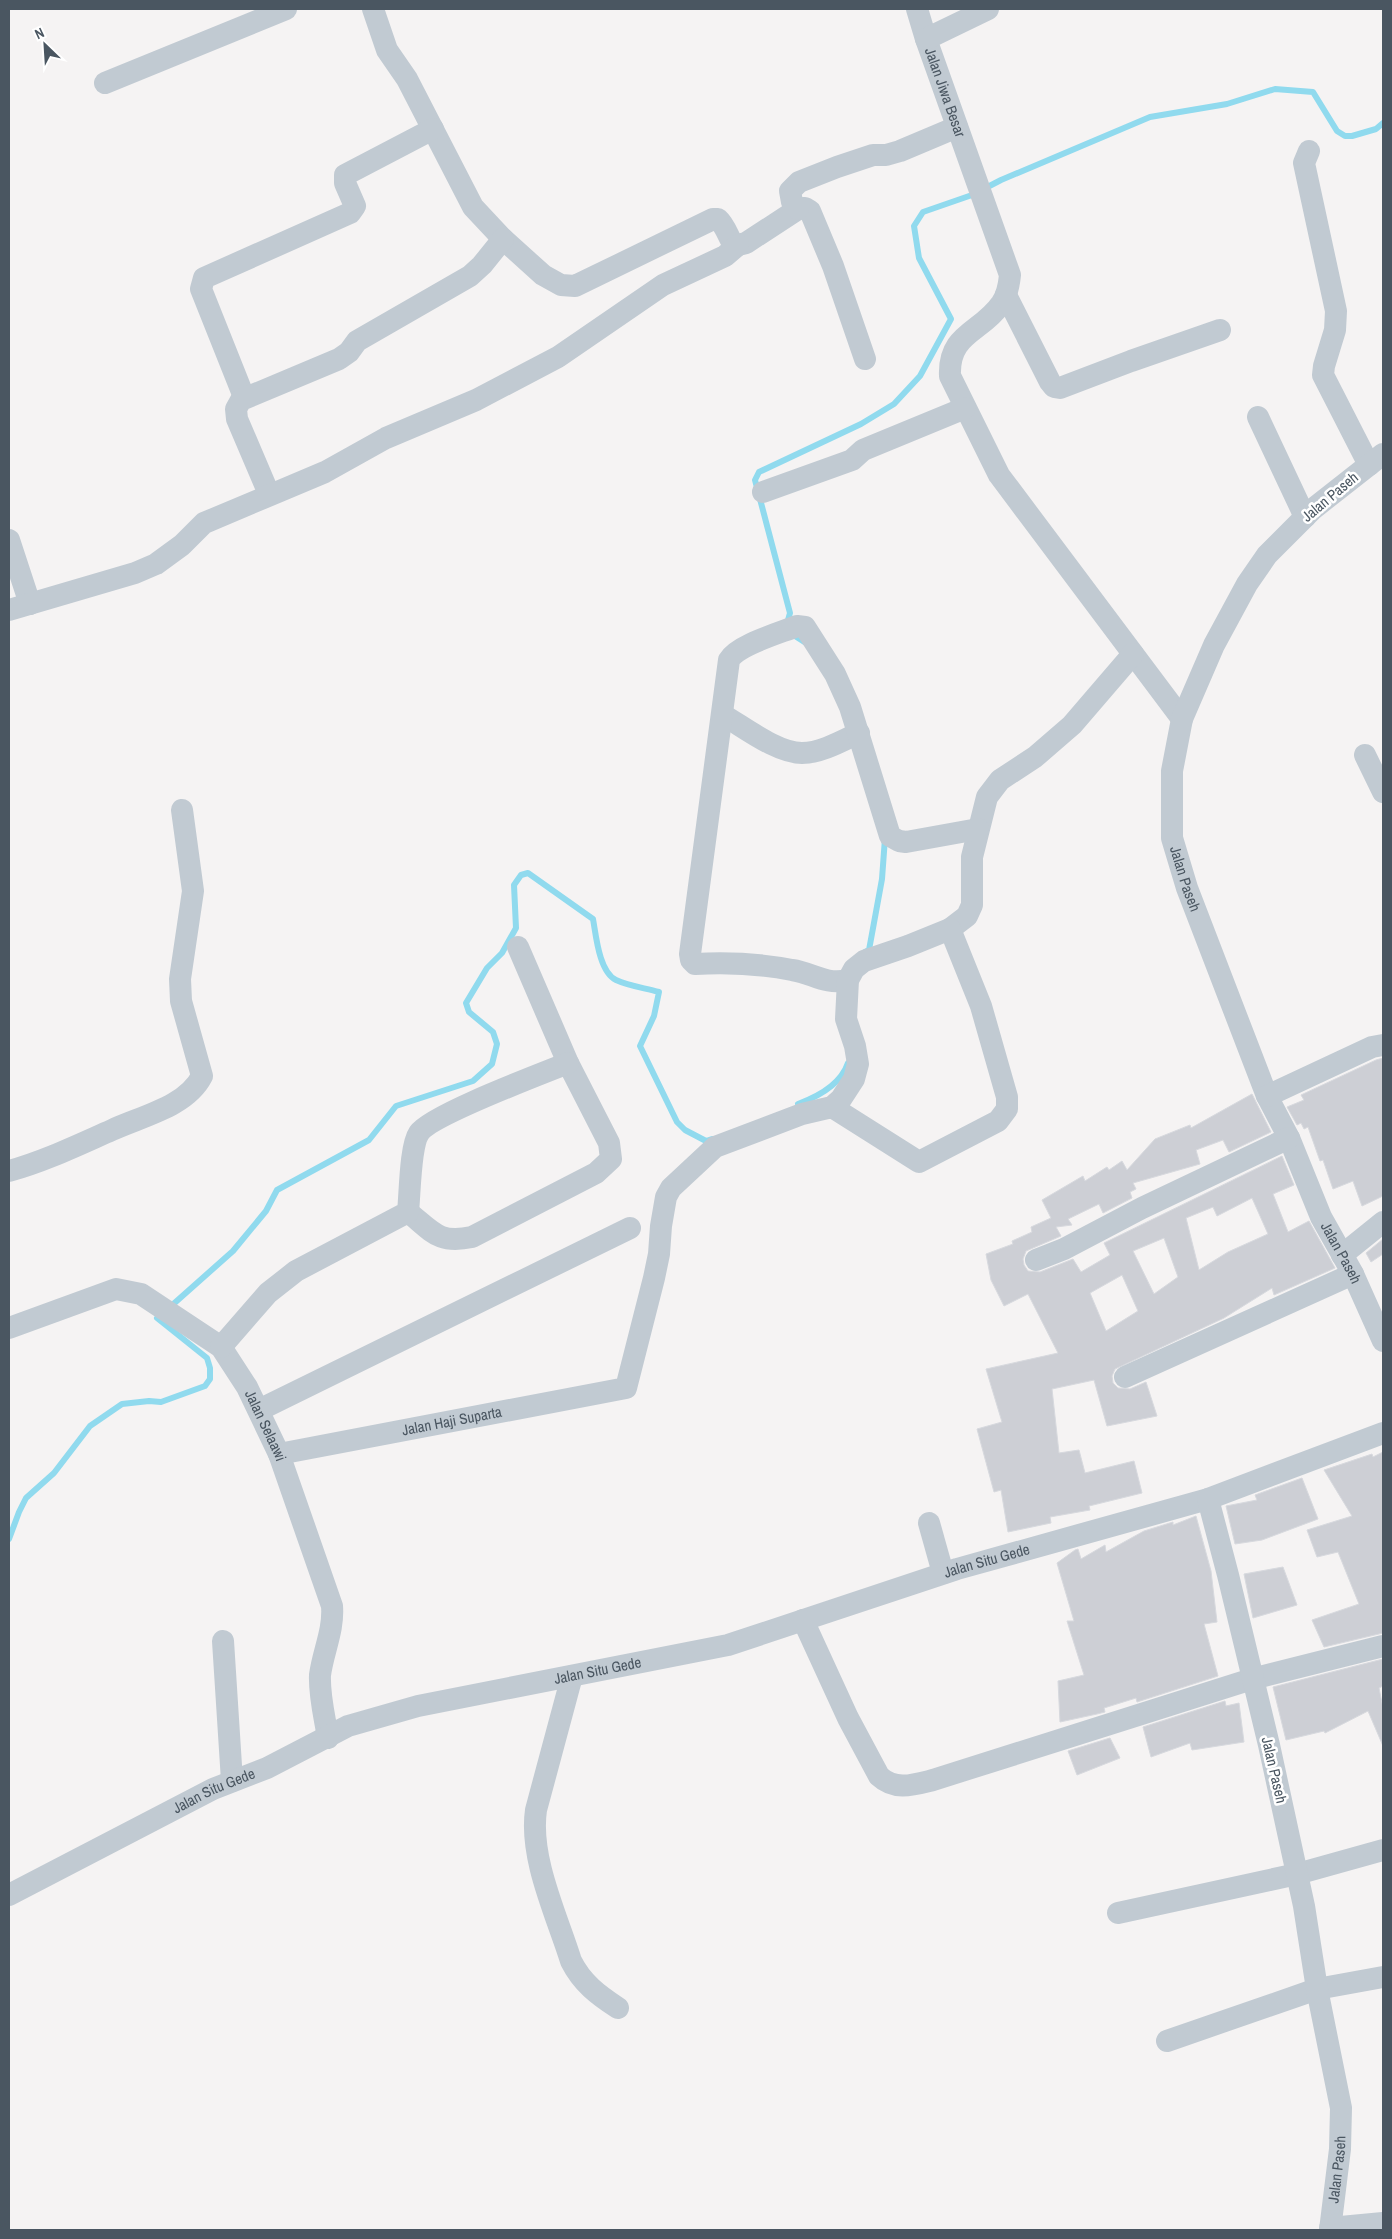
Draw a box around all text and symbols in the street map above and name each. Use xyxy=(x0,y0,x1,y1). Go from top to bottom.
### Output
north arrow xyxy=(20,20,70,70)
text: N xyxy=(32,23,47,43)
street label: Jalan Jiwa Besar xyxy=(920,45,971,140)
street label: Jalan Paseh xyxy=(1297,467,1362,526)
street label: Jalan Paseh xyxy=(1165,843,1206,914)
street label: Jalan Paseh xyxy=(1316,1218,1367,1287)
street label: Jalan Selaawi xyxy=(240,1386,292,1464)
street label: Jalan Haji Suparta xyxy=(400,1401,504,1440)
street label: Jalan Situ Gede xyxy=(941,1538,1032,1583)
street label: Jalan Situ Gede xyxy=(552,1651,643,1689)
street label: Jalan Paseh xyxy=(1257,1735,1292,1805)
street label: Jalan Situ Gede xyxy=(169,1763,258,1818)
street label: Jalan Paseh xyxy=(1322,2135,1350,2204)

